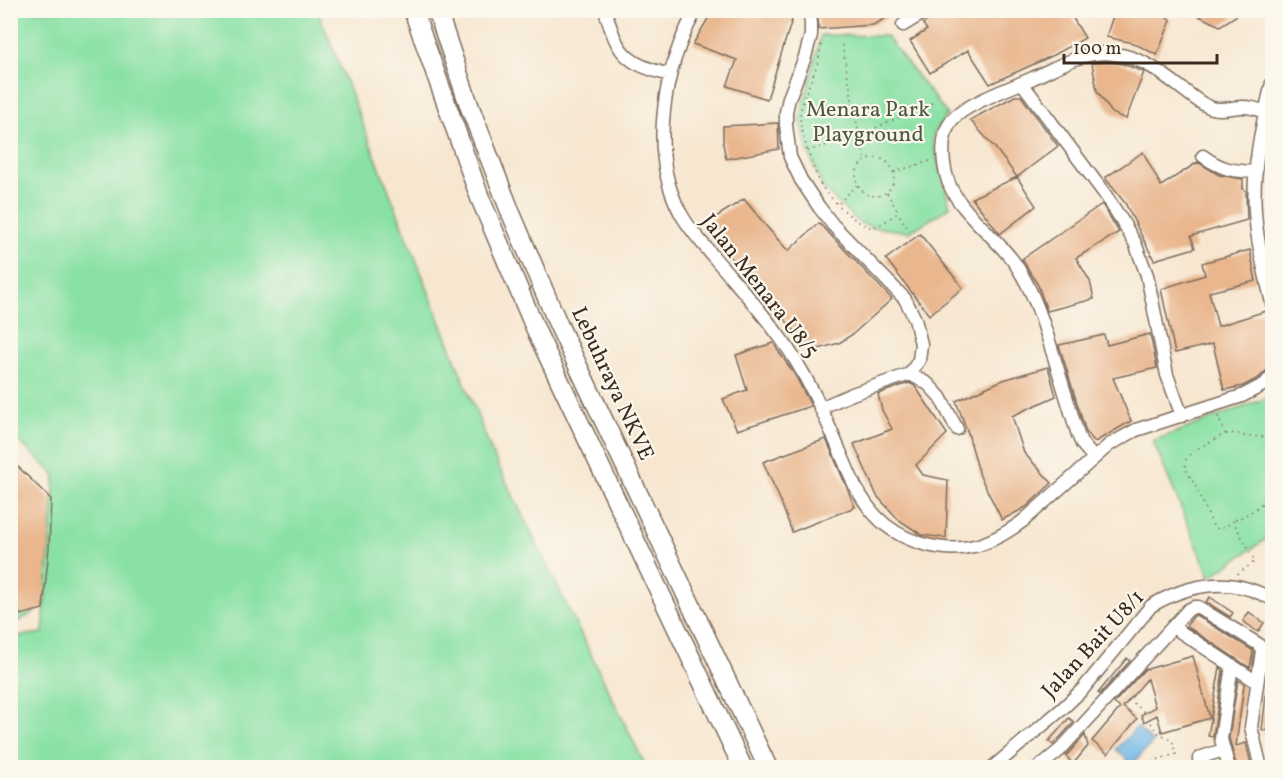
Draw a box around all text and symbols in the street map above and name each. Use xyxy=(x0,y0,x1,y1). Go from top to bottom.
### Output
scale bar xyxy=(1064,27,1217,65)
text: 100 m xyxy=(1073,37,1122,62)
park label: Menara Park Playground xyxy=(806,95,930,151)
street label: Jalan Menara U8/5 xyxy=(693,208,825,365)
street label: Lebuhraya NKVE xyxy=(563,302,661,466)
street label: Jalan Bait U8/1 xyxy=(1035,583,1152,706)

